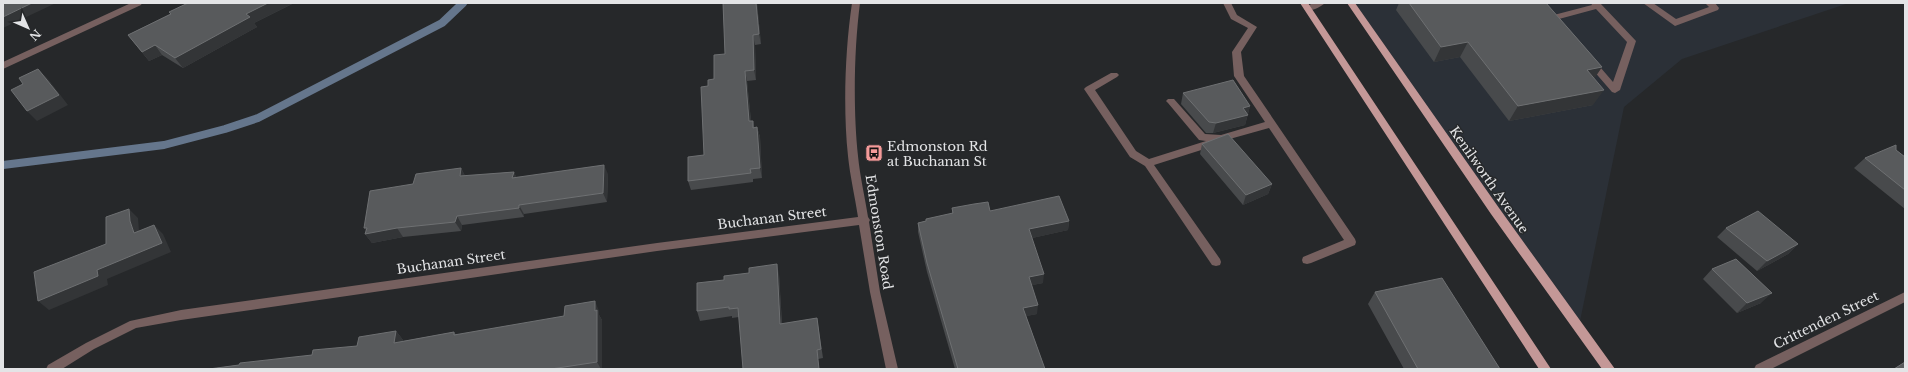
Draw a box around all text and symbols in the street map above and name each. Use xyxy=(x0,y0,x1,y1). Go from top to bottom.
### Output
north arrow xyxy=(8,8,48,48)
text: N xyxy=(26,26,44,44)
street label: Kenilworth Avenue xyxy=(1446,123,1532,237)
place label: Edmonston Rd at Buchanan St xyxy=(887,138,988,170)
bus stop icon: Edmonston Rd at Buchanan St xyxy=(864,143,884,163)
street label: Edmonston Road xyxy=(862,173,897,291)
street label: Buchanan Street xyxy=(717,203,828,233)
street label: Buchanan Street xyxy=(396,246,507,278)
street label: Crittenden Street xyxy=(1770,287,1882,353)

